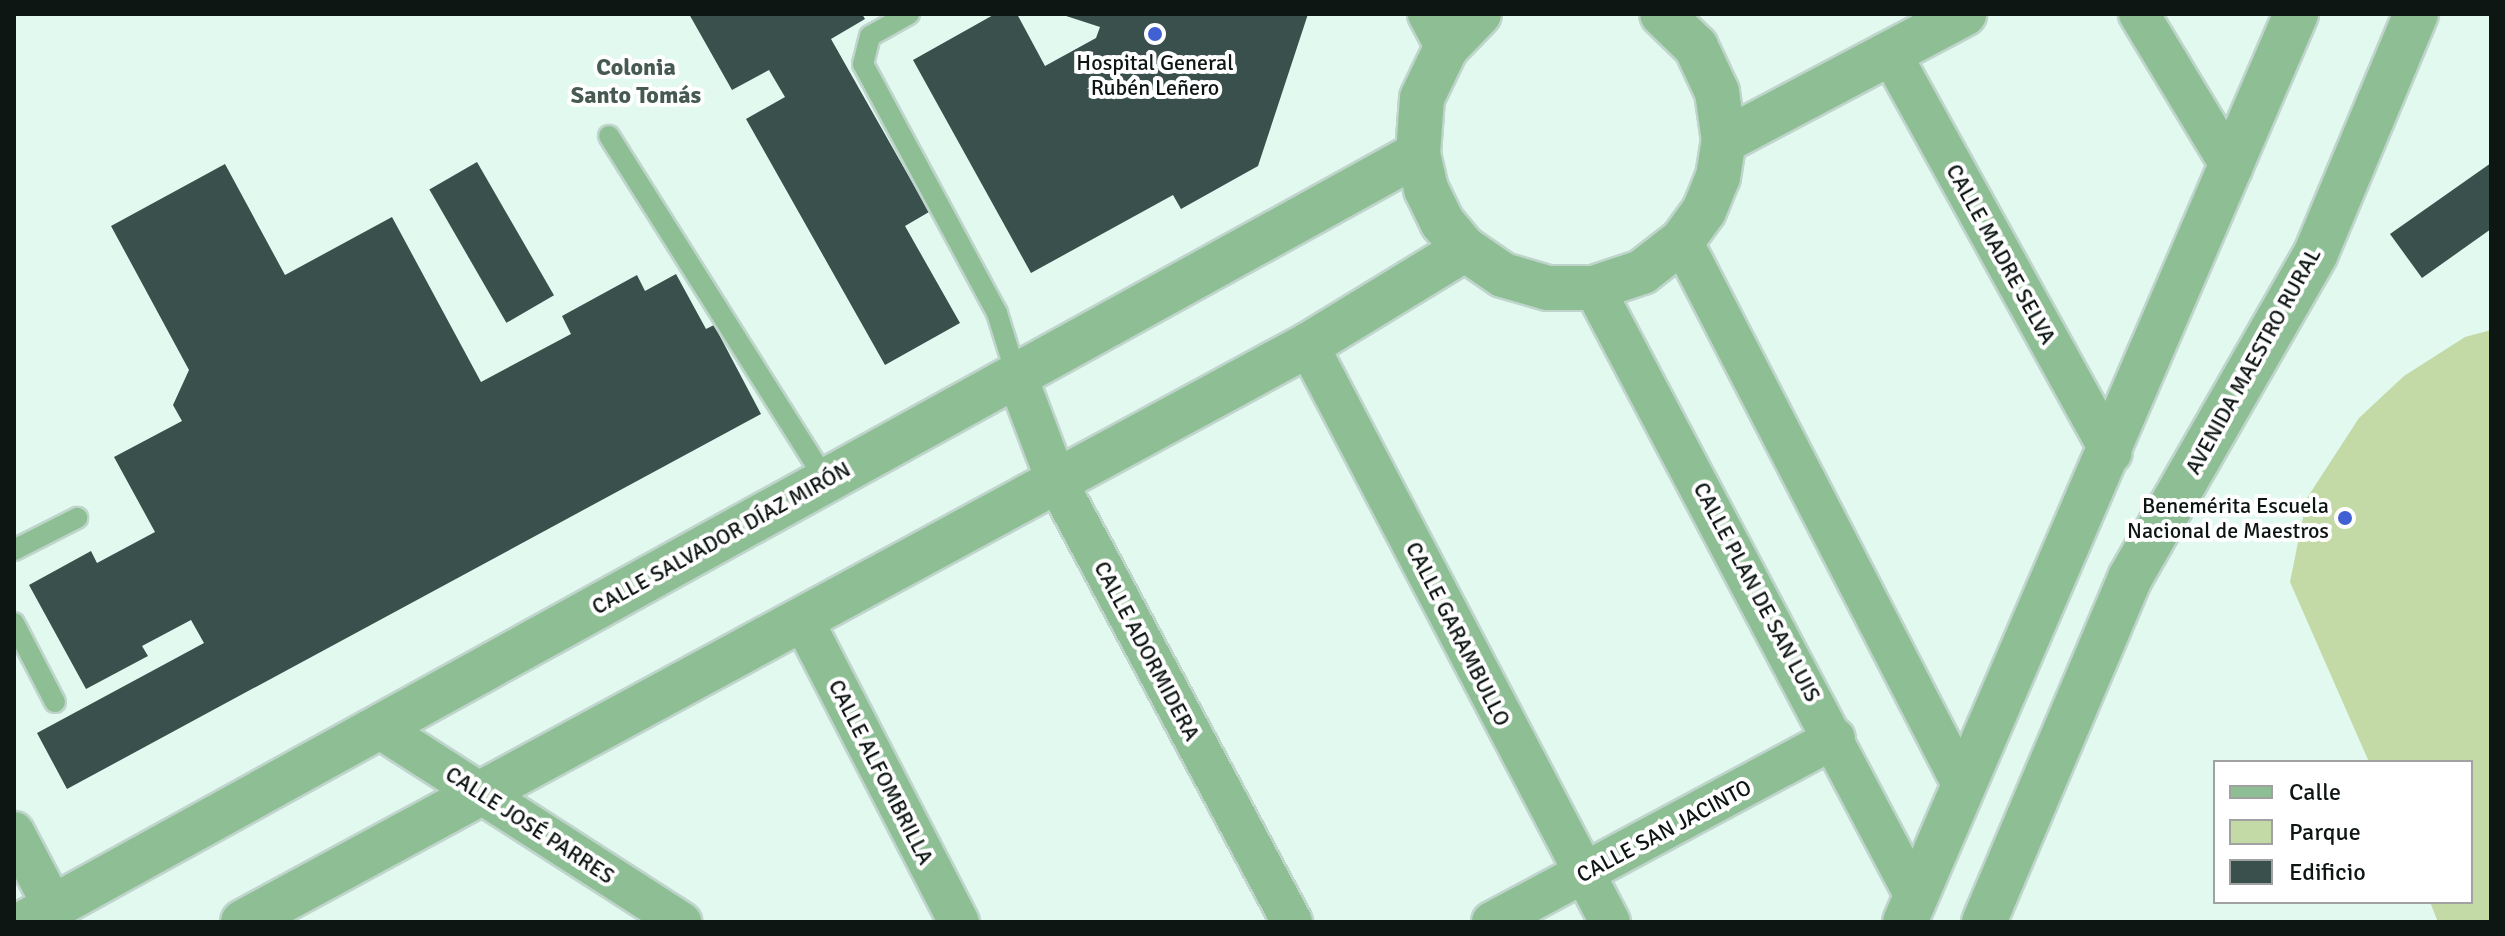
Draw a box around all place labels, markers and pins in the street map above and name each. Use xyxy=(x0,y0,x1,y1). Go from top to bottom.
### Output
marker: Hospital General Rubén Leñero xyxy=(1144,23,1166,45)
place label: Hospital General Rubén Leñero xyxy=(1076,49,1234,100)
place label: Benemérita Escuela Nacional de Maestros xyxy=(2127,492,2329,544)
marker: Benemérita Escuela Nacional de Maestros xyxy=(2336,509,2354,527)

